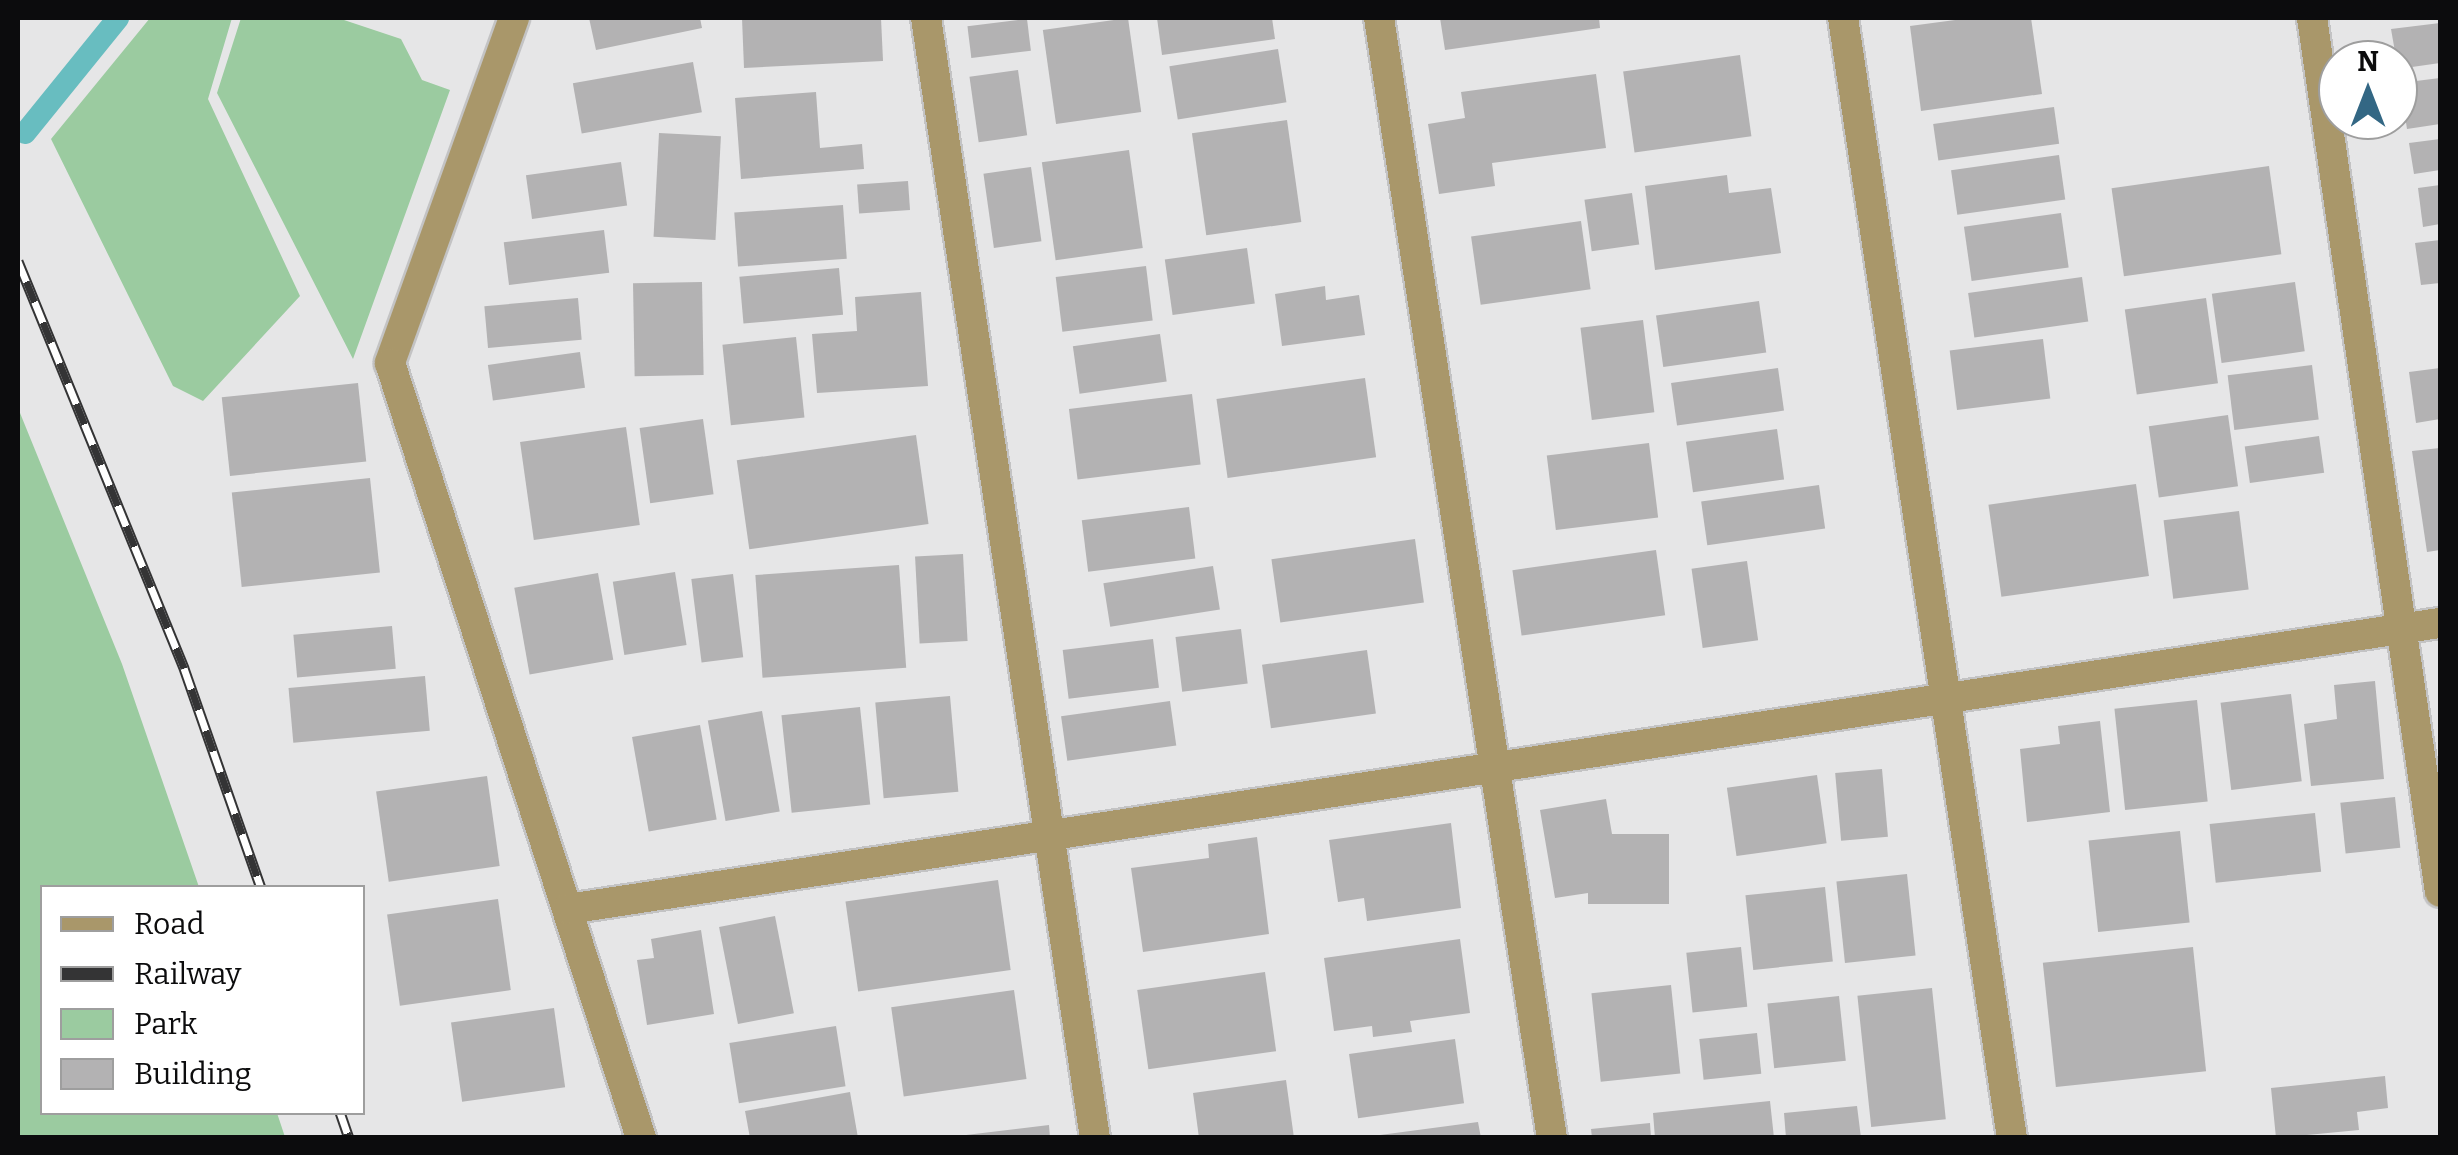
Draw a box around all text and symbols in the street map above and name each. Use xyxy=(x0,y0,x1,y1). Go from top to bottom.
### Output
north arrow xyxy=(2318,40,2418,140)
text: N xyxy=(2357,45,2379,78)
legend xyxy=(40,885,365,1115)
text: Road xyxy=(134,906,205,942)
text: Railway xyxy=(134,956,241,992)
text: Park xyxy=(134,1006,197,1042)
text: Building xyxy=(134,1056,252,1092)

